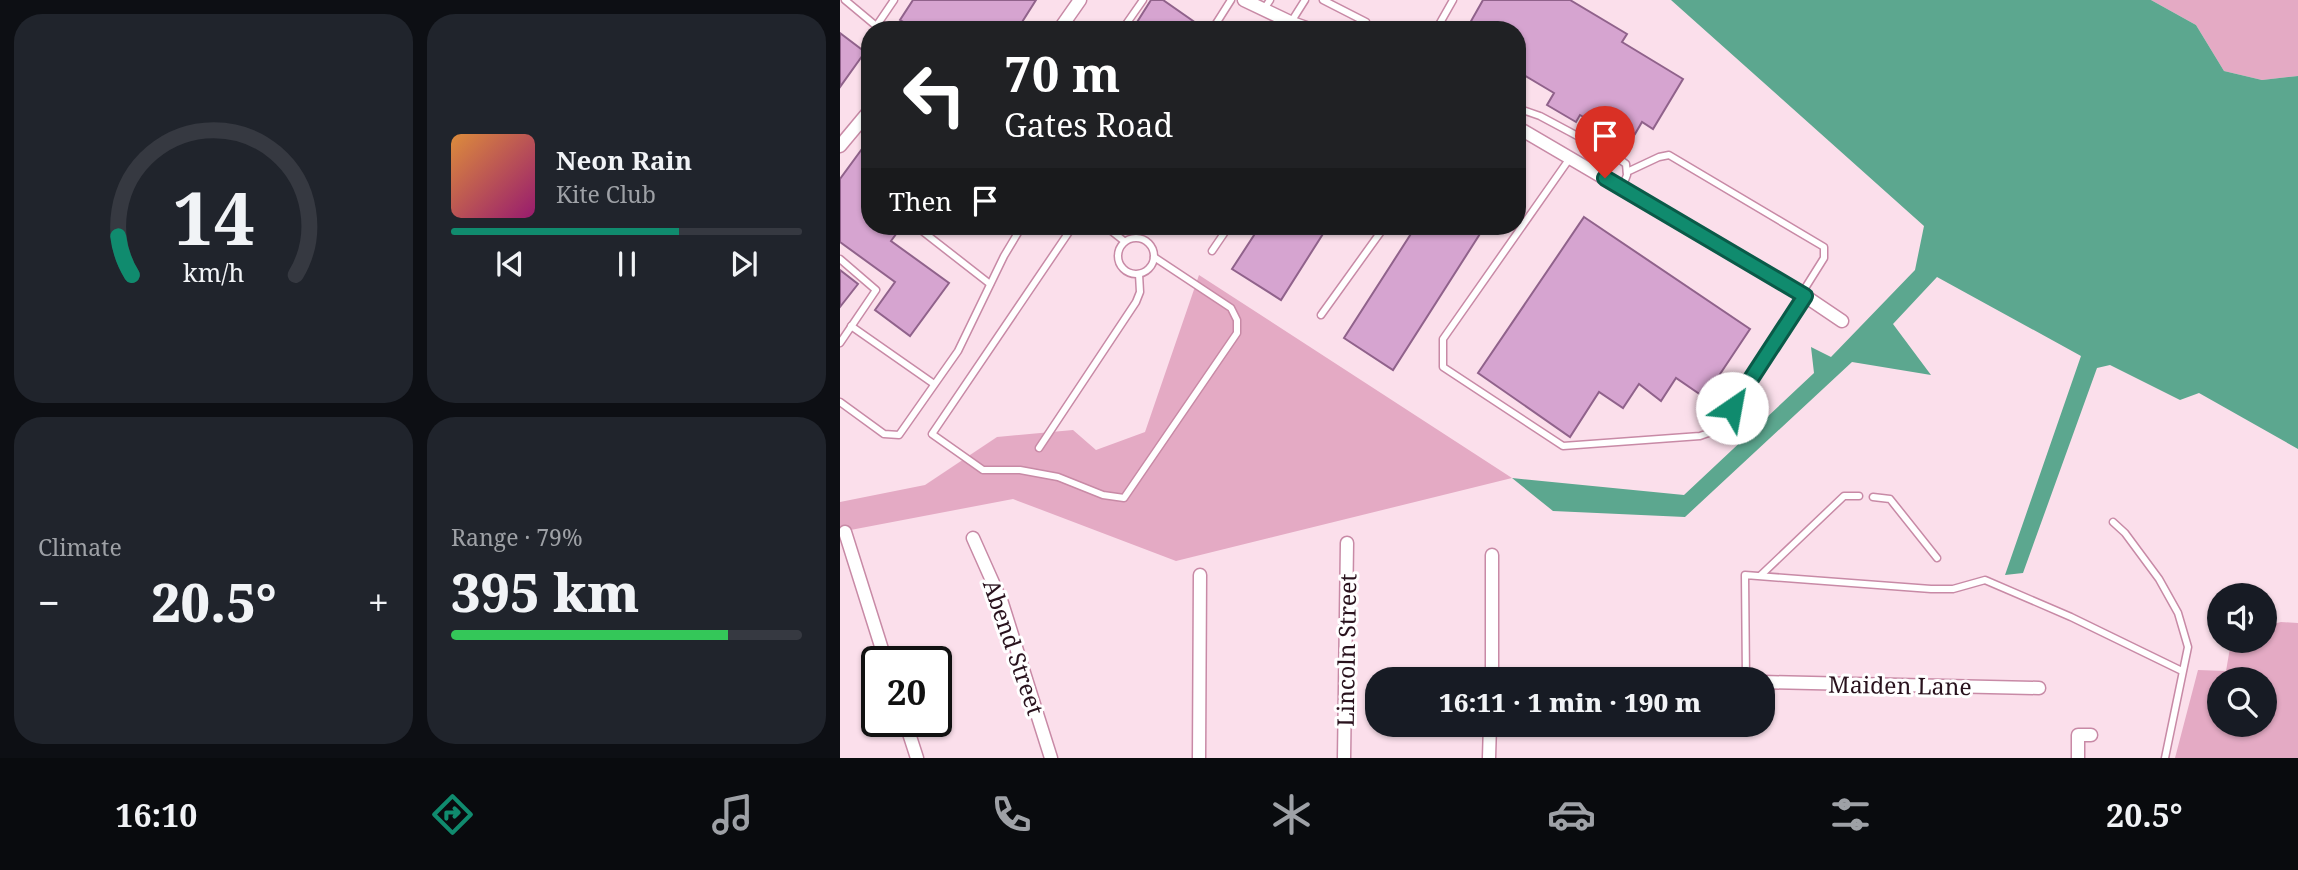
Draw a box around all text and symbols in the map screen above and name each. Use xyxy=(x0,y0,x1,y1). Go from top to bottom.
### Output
text: 70 m xyxy=(1004,40,1120,106)
icon: left xyxy=(889,49,980,140)
text: Gates Road xyxy=(1004,103,1173,146)
pin xyxy=(1575,106,1635,178)
icon: arrive xyxy=(1586,117,1624,155)
text: Neon Rain xyxy=(556,142,692,178)
text: 14 xyxy=(172,167,255,266)
text: Kite Club xyxy=(556,178,656,210)
icon: arrive xyxy=(966,182,1004,220)
text: Then xyxy=(889,183,952,219)
icon: previous xyxy=(491,245,529,283)
icon: pause xyxy=(608,245,646,283)
icon: next xyxy=(725,245,763,283)
text: km/h xyxy=(183,255,244,289)
position arrow xyxy=(1695,371,1769,445)
text: Range · 79% xyxy=(451,521,583,553)
text: Climate xyxy=(38,531,122,563)
text: 395 km xyxy=(451,556,639,627)
text: 20.5° xyxy=(151,566,277,637)
street label: Lincoln Street xyxy=(1329,573,1363,727)
street label: Abend Street xyxy=(976,575,1052,719)
text: − xyxy=(38,576,60,628)
text: + xyxy=(368,576,389,628)
map controls xyxy=(2207,583,2277,737)
button: sound xyxy=(2207,583,2277,653)
speed limit sign: 20 xyxy=(861,646,952,737)
button: search xyxy=(2207,667,2277,737)
street label: Maiden Lane xyxy=(1828,668,1972,702)
text: 16:11 · 1 min · 190 m xyxy=(1439,684,1701,720)
icon: directions xyxy=(428,790,477,839)
icon: music xyxy=(708,790,757,839)
icon: phone xyxy=(987,790,1036,839)
icon: climate xyxy=(1267,790,1316,839)
icon: car xyxy=(1547,790,1596,839)
icon: filters xyxy=(1826,790,1875,839)
text: 16:10 xyxy=(115,793,197,836)
text: 20.5° xyxy=(2106,793,2183,836)

